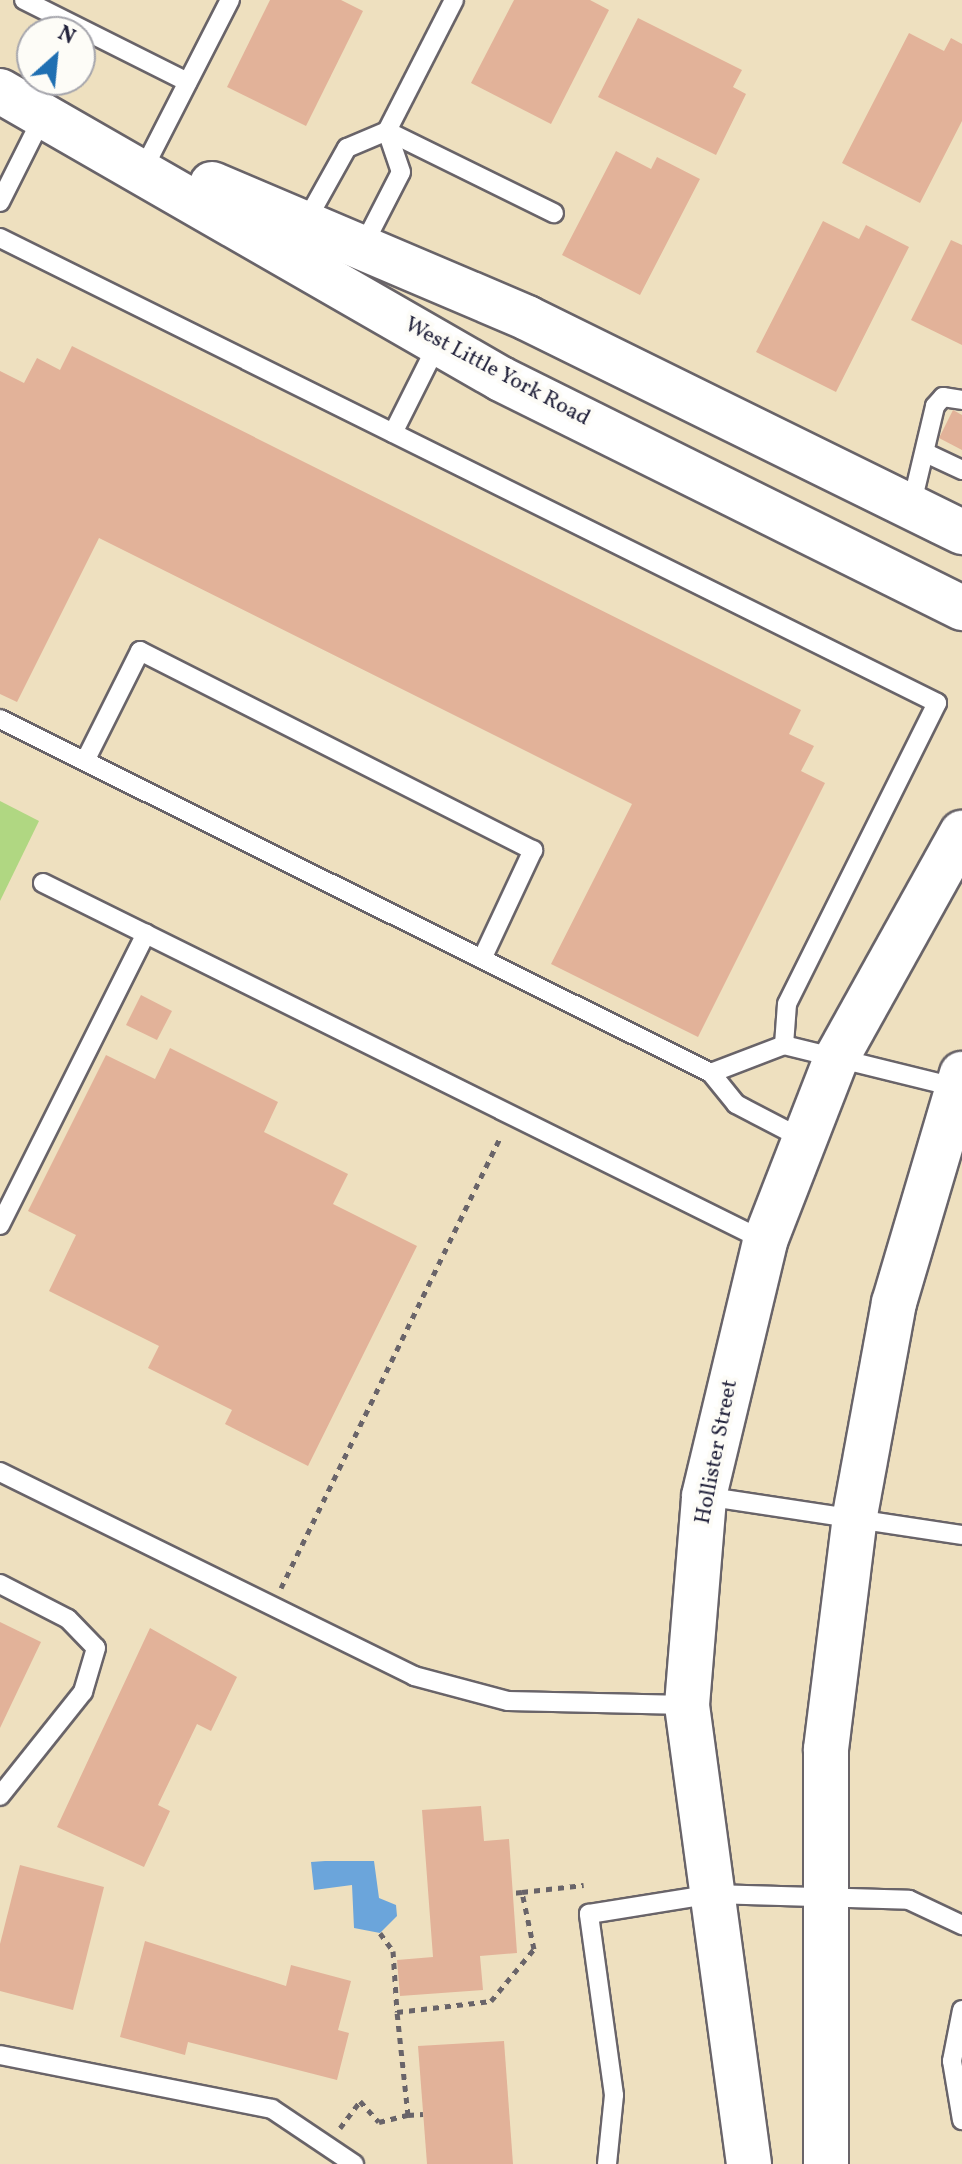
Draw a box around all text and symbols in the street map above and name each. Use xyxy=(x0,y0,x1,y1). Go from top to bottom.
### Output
north arrow xyxy=(16,16,96,96)
text: N xyxy=(52,19,80,53)
street label: West Little York Road xyxy=(400,312,594,432)
street label: Hollister Street xyxy=(690,1378,744,1526)

